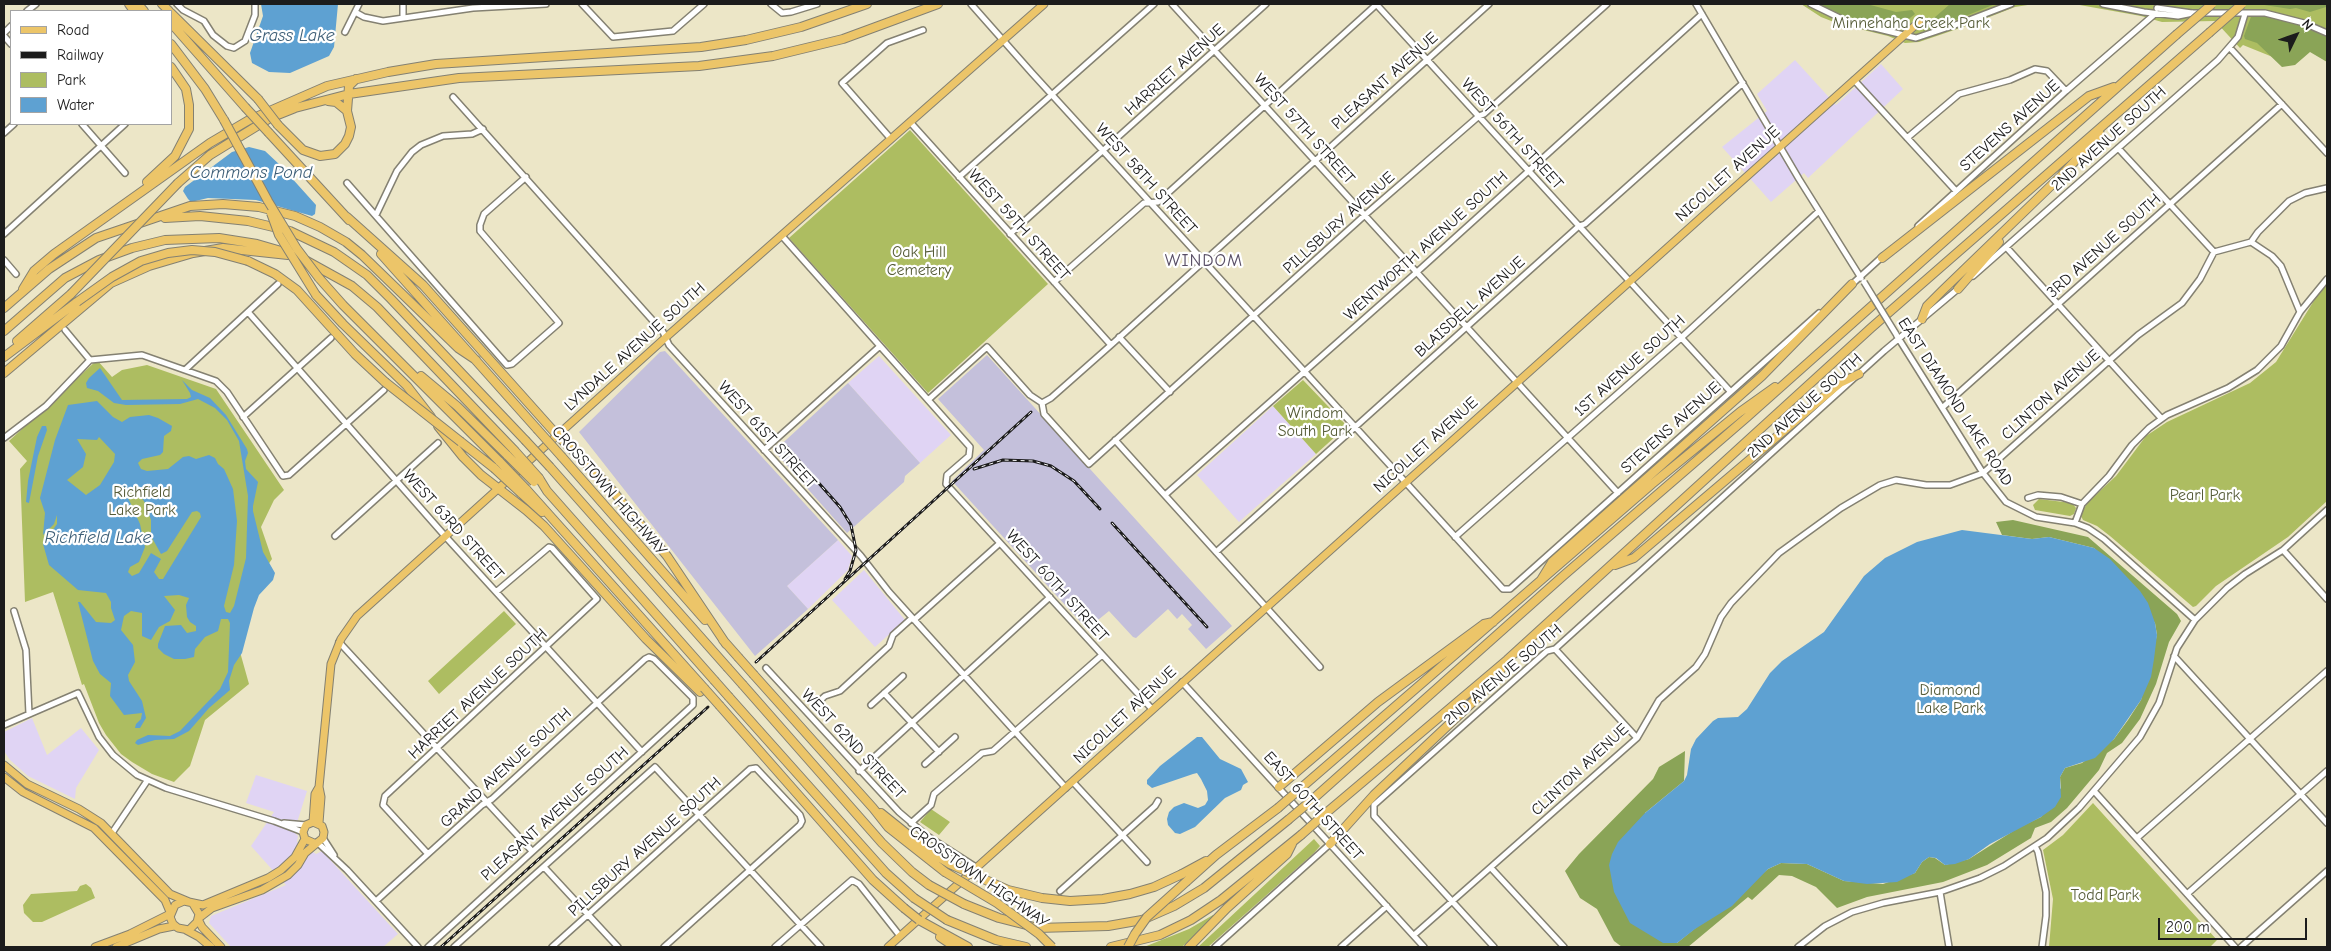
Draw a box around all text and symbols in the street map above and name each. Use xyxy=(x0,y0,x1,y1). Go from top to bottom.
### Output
legend xyxy=(10,10,172,125)
north arrow xyxy=(2271,10,2321,60)
park label: Minnehaha Creek Park xyxy=(1832,13,1990,33)
text: N xyxy=(2298,16,2317,34)
street label: HARRIET AVENUE xyxy=(1121,20,1229,120)
text: Road xyxy=(57,21,89,39)
water label: Grass Lake xyxy=(249,25,335,47)
street label: PLEASANT AVENUE xyxy=(1328,28,1442,134)
text: Railway xyxy=(57,46,103,64)
street label: WEST 57TH STREET xyxy=(1249,70,1359,188)
text: Park xyxy=(57,71,86,89)
street label: WEST 56TH STREET xyxy=(1457,74,1567,194)
street label: STEVENS AVENUE xyxy=(1956,76,2064,176)
street label: 2ND AVENUE SOUTH xyxy=(2048,82,2170,196)
text: Water xyxy=(57,96,94,114)
street label: WEST 58TH STREET xyxy=(1091,120,1201,238)
street label: NICOLLET AVENUE xyxy=(1672,122,1784,226)
water label: Commons Pond xyxy=(190,162,312,184)
street label: WEST 59TH STREET xyxy=(964,165,1074,285)
street label: WENTWORTH AVENUE SOUTH xyxy=(1340,167,1512,325)
street label: PILLSBURY AVENUE xyxy=(1279,168,1399,278)
street label: 3RD AVENUE SOUTH xyxy=(2043,190,2165,302)
park label: Oak Hill Cemetery xyxy=(887,242,951,280)
district label: WINDOM xyxy=(1164,250,1244,272)
street label: BLAISDELL AVENUE xyxy=(1411,253,1529,361)
street label: LYNDALE AVENUE SOUTH xyxy=(561,279,709,415)
street label: 1ST AVENUE SOUTH xyxy=(1571,311,1689,421)
street label: EAST DIAMOND LAKE ROAD xyxy=(1893,314,2017,490)
street label: CLINTON AVENUE xyxy=(1998,346,2104,444)
street label: 2ND AVENUE SOUTH xyxy=(1744,349,1866,463)
street label: WEST 61ST STREET xyxy=(714,377,820,493)
street label: STEVENS AVENUE xyxy=(1617,378,1725,478)
street label: NICOLLET AVENUE xyxy=(1370,393,1482,497)
park label: Windom South Park xyxy=(1278,403,1352,441)
street label: CROSSTOWN HIGHWAY xyxy=(547,422,671,560)
street label: WEST 63RD STREET xyxy=(398,466,508,584)
park label: Richfield Lake Park xyxy=(108,482,176,520)
park label: Pearl Park xyxy=(2170,485,2240,505)
street label: WEST 60TH STREET xyxy=(1002,526,1112,646)
water label: Richfield Lake xyxy=(45,527,151,549)
street label: 2ND AVENUE SOUTH xyxy=(1440,620,1566,730)
street label: HARRIET AVENUE SOUTH xyxy=(405,625,551,763)
street label: NICOLLET AVENUE xyxy=(1070,662,1180,768)
park label: Diamond Lake Park xyxy=(1916,680,1984,718)
street label: WEST 62ND STREET xyxy=(797,685,909,803)
street label: GRAND AVENUE SOUTH xyxy=(437,704,575,832)
street label: CLINTON AVENUE xyxy=(1527,720,1633,820)
street label: PLEASANT AVENUE SOUTH xyxy=(477,743,633,885)
street label: EAST 60TH STREET xyxy=(1259,748,1367,864)
street label: PILLSBURY AVENUE SOUTH xyxy=(565,773,725,921)
street label: CROSSTOWN HIGHWAY xyxy=(906,822,1052,932)
park label: Todd Park xyxy=(2071,885,2139,905)
scale bar xyxy=(2161,908,2310,940)
text: 200 m xyxy=(2166,918,2210,936)

